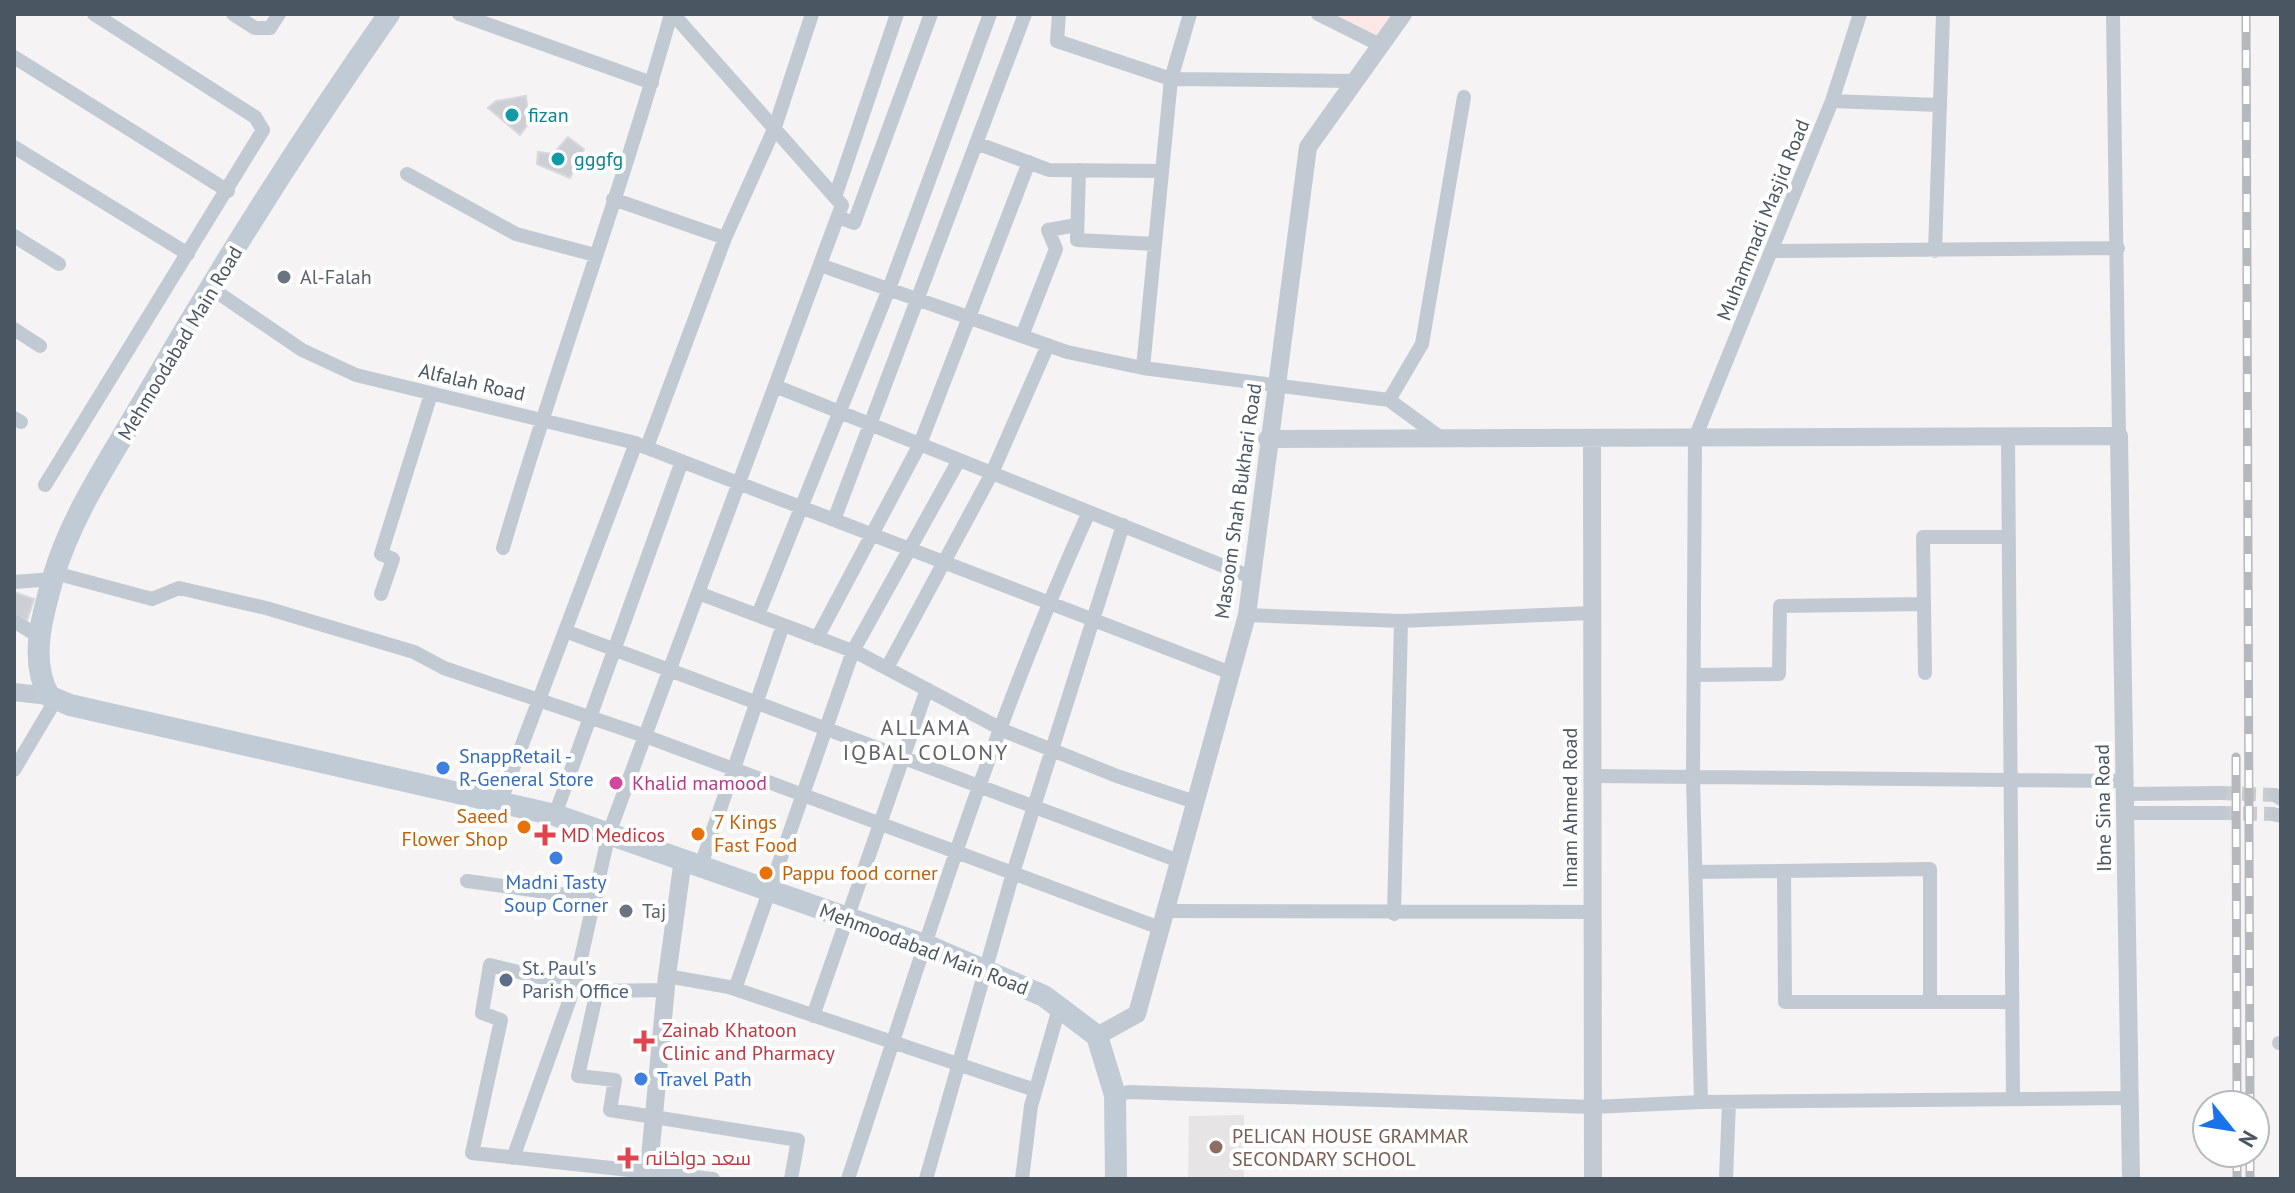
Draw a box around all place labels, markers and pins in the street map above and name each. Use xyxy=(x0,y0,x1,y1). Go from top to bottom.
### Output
place label: fizan xyxy=(528,102,569,128)
marker: fizan xyxy=(503,106,521,124)
place label: gggfg xyxy=(574,146,623,172)
marker: gggfg xyxy=(549,150,567,168)
place label: Al-Falah xyxy=(300,264,372,290)
marker: Al-Falah xyxy=(275,268,293,286)
place label: SnappRetail - R-General Store xyxy=(459,743,594,792)
marker: SnappRetail - R-General Store xyxy=(434,759,452,777)
place label: Khalid mamood xyxy=(632,770,767,796)
marker: Khalid mamood xyxy=(607,774,625,792)
place label: Saeed Flower Shop xyxy=(401,803,508,852)
place label: 7 Kings Fast Food xyxy=(714,809,797,858)
marker: Saeed Flower Shop xyxy=(515,818,533,836)
place label: MD Medicos xyxy=(561,822,665,848)
marker: 7 Kings Fast Food xyxy=(689,825,707,843)
marker: MD Medicos xyxy=(536,826,554,844)
marker: Madni Tasty Soup Corner xyxy=(547,849,565,867)
place label: Pappu food corner xyxy=(782,860,938,886)
marker: Pappu food corner xyxy=(757,864,775,882)
place label: Madni Tasty Soup Corner xyxy=(504,869,608,918)
place label: Taj xyxy=(642,898,666,924)
marker: Taj xyxy=(617,902,635,920)
place label: St. Paul's Parish Office xyxy=(522,955,629,1004)
marker: St. Paul's Parish Office xyxy=(497,971,515,989)
place label: Zainab Khatoon Clinic and Pharmacy xyxy=(662,1017,836,1066)
marker: Zainab Khatoon Clinic and Pharmacy xyxy=(633,1030,655,1052)
place label: Travel Path xyxy=(657,1066,752,1092)
marker: Travel Path xyxy=(632,1070,650,1088)
place label: PELICAN HOUSE GRAMMAR SECONDARY SCHOOL xyxy=(1232,1123,1469,1172)
marker: PELICAN HOUSE GRAMMAR SECONDARY SCHOOL xyxy=(1207,1138,1225,1156)
place label: سعد دواخانہ xyxy=(646,1145,751,1171)
marker: سعد دواخانہ xyxy=(617,1147,639,1169)

